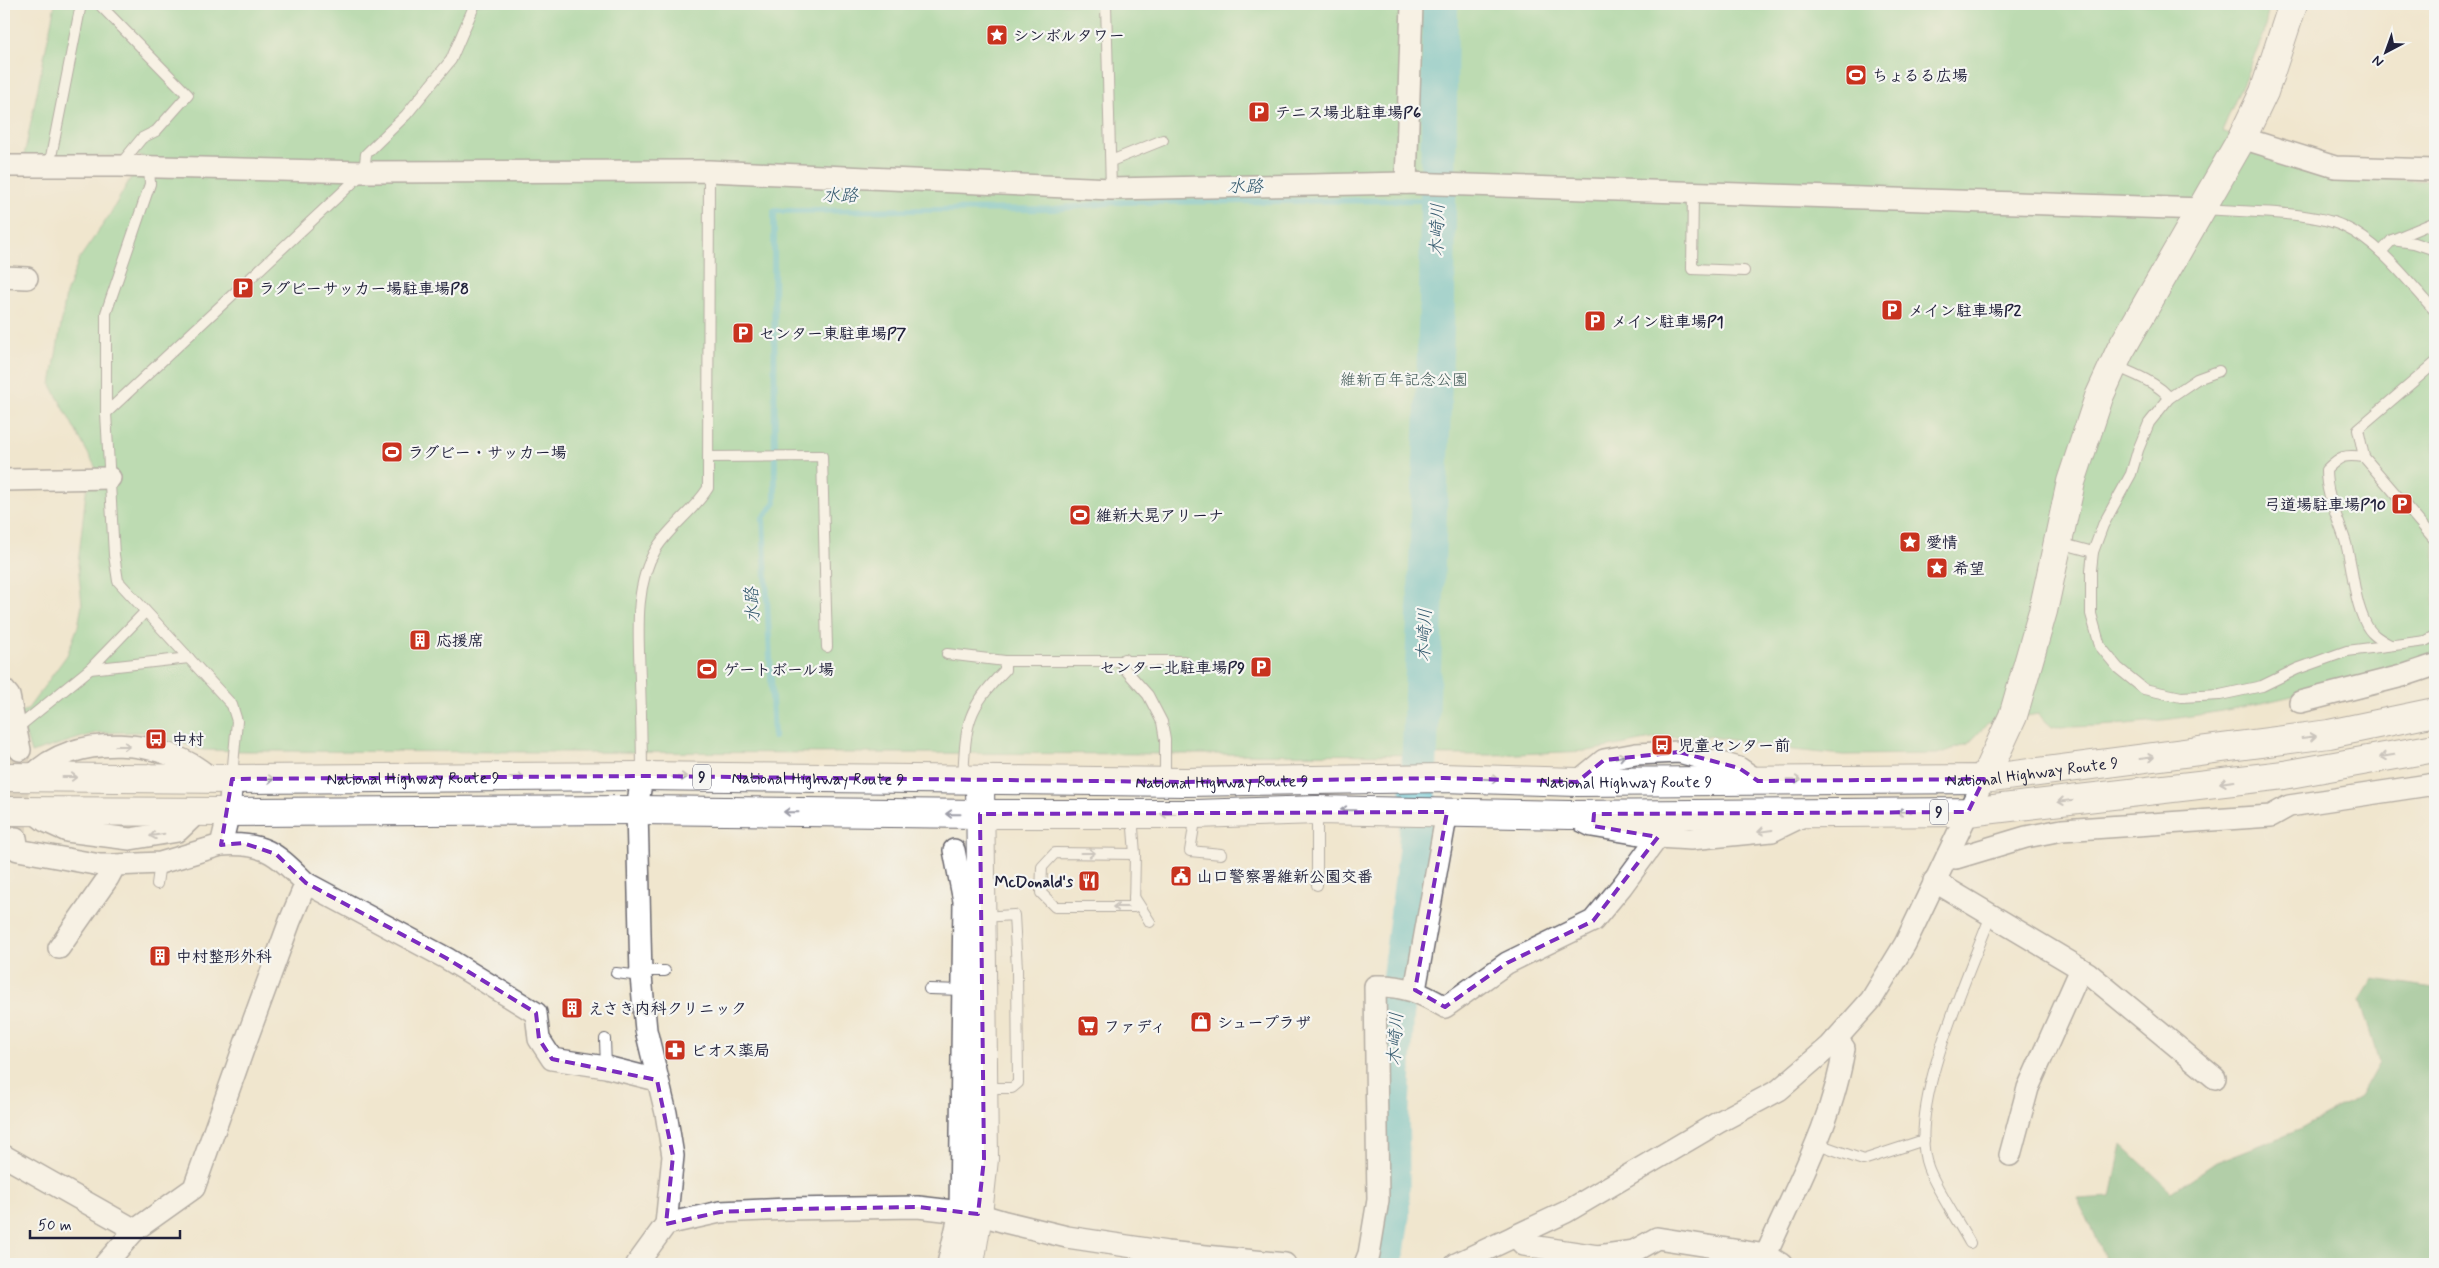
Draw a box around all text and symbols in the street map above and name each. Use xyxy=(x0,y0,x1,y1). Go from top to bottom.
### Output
place icon: シンボルタワー xyxy=(985,23,1009,47)
place label: シンボルタワー xyxy=(1013,26,1125,47)
north arrow xyxy=(2362,28,2412,78)
text: N xyxy=(2369,51,2388,71)
sports icon: ちょるる広場 xyxy=(1844,63,1868,87)
place label: ちょるる広場 xyxy=(1872,66,1968,87)
parking icon: テニス場北駐車場P6 xyxy=(1247,100,1271,124)
place label: テニス場北駐車場P6 xyxy=(1275,103,1421,124)
water label: 水路 xyxy=(1227,175,1264,199)
water label: 水路 xyxy=(822,184,859,208)
water label: 木崎川 xyxy=(1426,203,1450,257)
parking icon: ラグビーサッカー場駐車場P8 xyxy=(231,276,255,300)
place label: ラグビーサッカー場駐車場P8 xyxy=(259,279,469,300)
parking icon: メイン駐車場P2 xyxy=(1880,298,1904,322)
place label: メイン駐車場P2 xyxy=(1908,301,2022,322)
parking icon: メイン駐車場P1 xyxy=(1583,309,1607,333)
place label: メイン駐車場P1 xyxy=(1611,312,1724,333)
parking icon: センター東駐車場P7 xyxy=(731,321,755,345)
place label: センター東駐車場P7 xyxy=(759,324,907,345)
park label: 維新百年記念公園 xyxy=(1340,370,1468,391)
sports icon: ラグビー・サッカー場 xyxy=(380,440,404,464)
place label: ラグビー・サッカー場 xyxy=(408,443,567,464)
parking icon: 弓道場駐車場P10 xyxy=(2390,492,2414,516)
place label: 弓道場駐車場P10 xyxy=(2264,495,2386,516)
sports icon: 維新大晃アリーナ xyxy=(1068,503,1092,527)
place label: 維新大晃アリーナ xyxy=(1096,506,1224,527)
place icon: 愛情 xyxy=(1898,530,1922,554)
place label: 愛情 xyxy=(1926,533,1958,554)
place icon: 希望 xyxy=(1925,556,1949,580)
place label: 希望 xyxy=(1953,559,1985,580)
water label: 水路 xyxy=(740,585,766,624)
water label: 木崎川 xyxy=(1412,608,1438,662)
building icon: 応援席 xyxy=(408,628,432,652)
place label: 応援席 xyxy=(436,631,484,652)
parking icon: センター北駐車場P9 xyxy=(1249,655,1273,679)
sports icon: ゲートボール場 xyxy=(695,657,719,681)
place label: センター北駐車場P9 xyxy=(1100,658,1245,679)
place label: ゲートボール場 xyxy=(723,660,834,681)
bus stop icon: 中村 xyxy=(144,727,168,751)
place label: 中村 xyxy=(172,730,204,751)
one-way arrow xyxy=(2300,732,2316,742)
bus stop icon: 児童センター前 xyxy=(1650,733,1674,757)
place label: 児童センター前 xyxy=(1678,736,1790,757)
one-way arrow xyxy=(115,741,131,751)
one-way arrow xyxy=(1609,752,1625,761)
one-way arrow xyxy=(2380,752,2396,762)
street label: National Highway Route 9 xyxy=(1946,753,2120,791)
one-way arrow xyxy=(2139,753,2155,763)
road number: 9 xyxy=(693,764,711,790)
street label: National Highway Route 9 xyxy=(326,768,500,790)
street label: National Highway Route 9 xyxy=(731,768,905,791)
street label: National Highway Route 9 xyxy=(1135,771,1309,794)
one-way arrow xyxy=(62,772,78,782)
one-way arrow xyxy=(509,772,525,782)
one-way arrow xyxy=(672,772,688,782)
street label: National Highway Route 9 xyxy=(1539,772,1713,794)
one-way arrow xyxy=(259,774,275,784)
one-way arrow xyxy=(1483,774,1499,784)
one-way arrow xyxy=(1785,776,1801,785)
one-way arrow xyxy=(2219,777,2235,787)
one-way arrow xyxy=(2058,796,2074,806)
road number: 9 xyxy=(1930,800,1948,824)
one-way arrow xyxy=(1340,806,1356,815)
one-way arrow xyxy=(783,807,799,817)
one-way arrow xyxy=(1896,807,1912,817)
one-way arrow xyxy=(945,809,962,819)
one-way arrow xyxy=(1160,809,1176,819)
one-way arrow xyxy=(1757,826,1773,836)
one-way arrow xyxy=(150,830,166,840)
one-way arrow xyxy=(1079,848,1095,858)
public building icon: 山口警察署維新公園交番 xyxy=(1169,864,1193,888)
place label: 山口警察署維新公園交番 xyxy=(1197,867,1373,888)
restaurant icon: McDonald's xyxy=(1077,869,1101,893)
place label: McDonald's xyxy=(994,872,1074,893)
one-way arrow xyxy=(1112,902,1128,912)
building icon: 中村整形外科 xyxy=(148,944,172,968)
place label: 中村整形外科 xyxy=(176,947,272,968)
building icon: えさき内科クリニック xyxy=(560,996,584,1020)
place label: えさき内科クリニック xyxy=(588,999,747,1020)
shop icon: シュープラザ xyxy=(1189,1010,1213,1034)
water label: 木崎川 xyxy=(1383,1011,1409,1067)
place label: シュープラザ xyxy=(1217,1013,1311,1034)
supermarket icon: ファディ xyxy=(1076,1014,1100,1038)
place label: ファディ xyxy=(1104,1017,1166,1038)
pharmacy icon: ビオス薬局 xyxy=(663,1038,687,1062)
place label: ビオス薬局 xyxy=(691,1041,770,1062)
scale bar xyxy=(30,1208,180,1240)
text: 50 m xyxy=(38,1216,72,1236)

